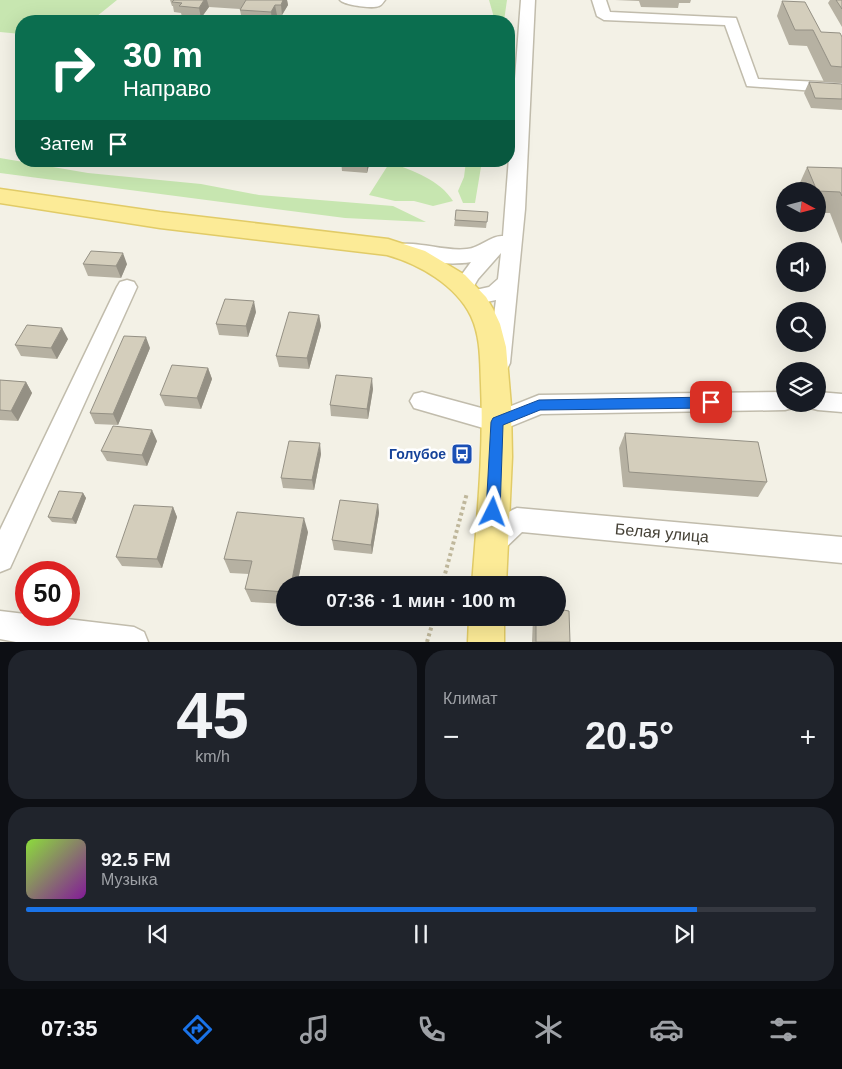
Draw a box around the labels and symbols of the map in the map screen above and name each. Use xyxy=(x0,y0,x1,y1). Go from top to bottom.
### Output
north arrow xyxy=(776,182,826,232)
pin xyxy=(690,381,732,423)
bus stop icon: Голубое xyxy=(450,442,474,466)
place label: Голубое xyxy=(389,446,446,462)
position arrow xyxy=(466,485,518,537)
street label: Белая улица xyxy=(614,520,710,546)
speed limit sign: 50 xyxy=(15,561,80,626)

